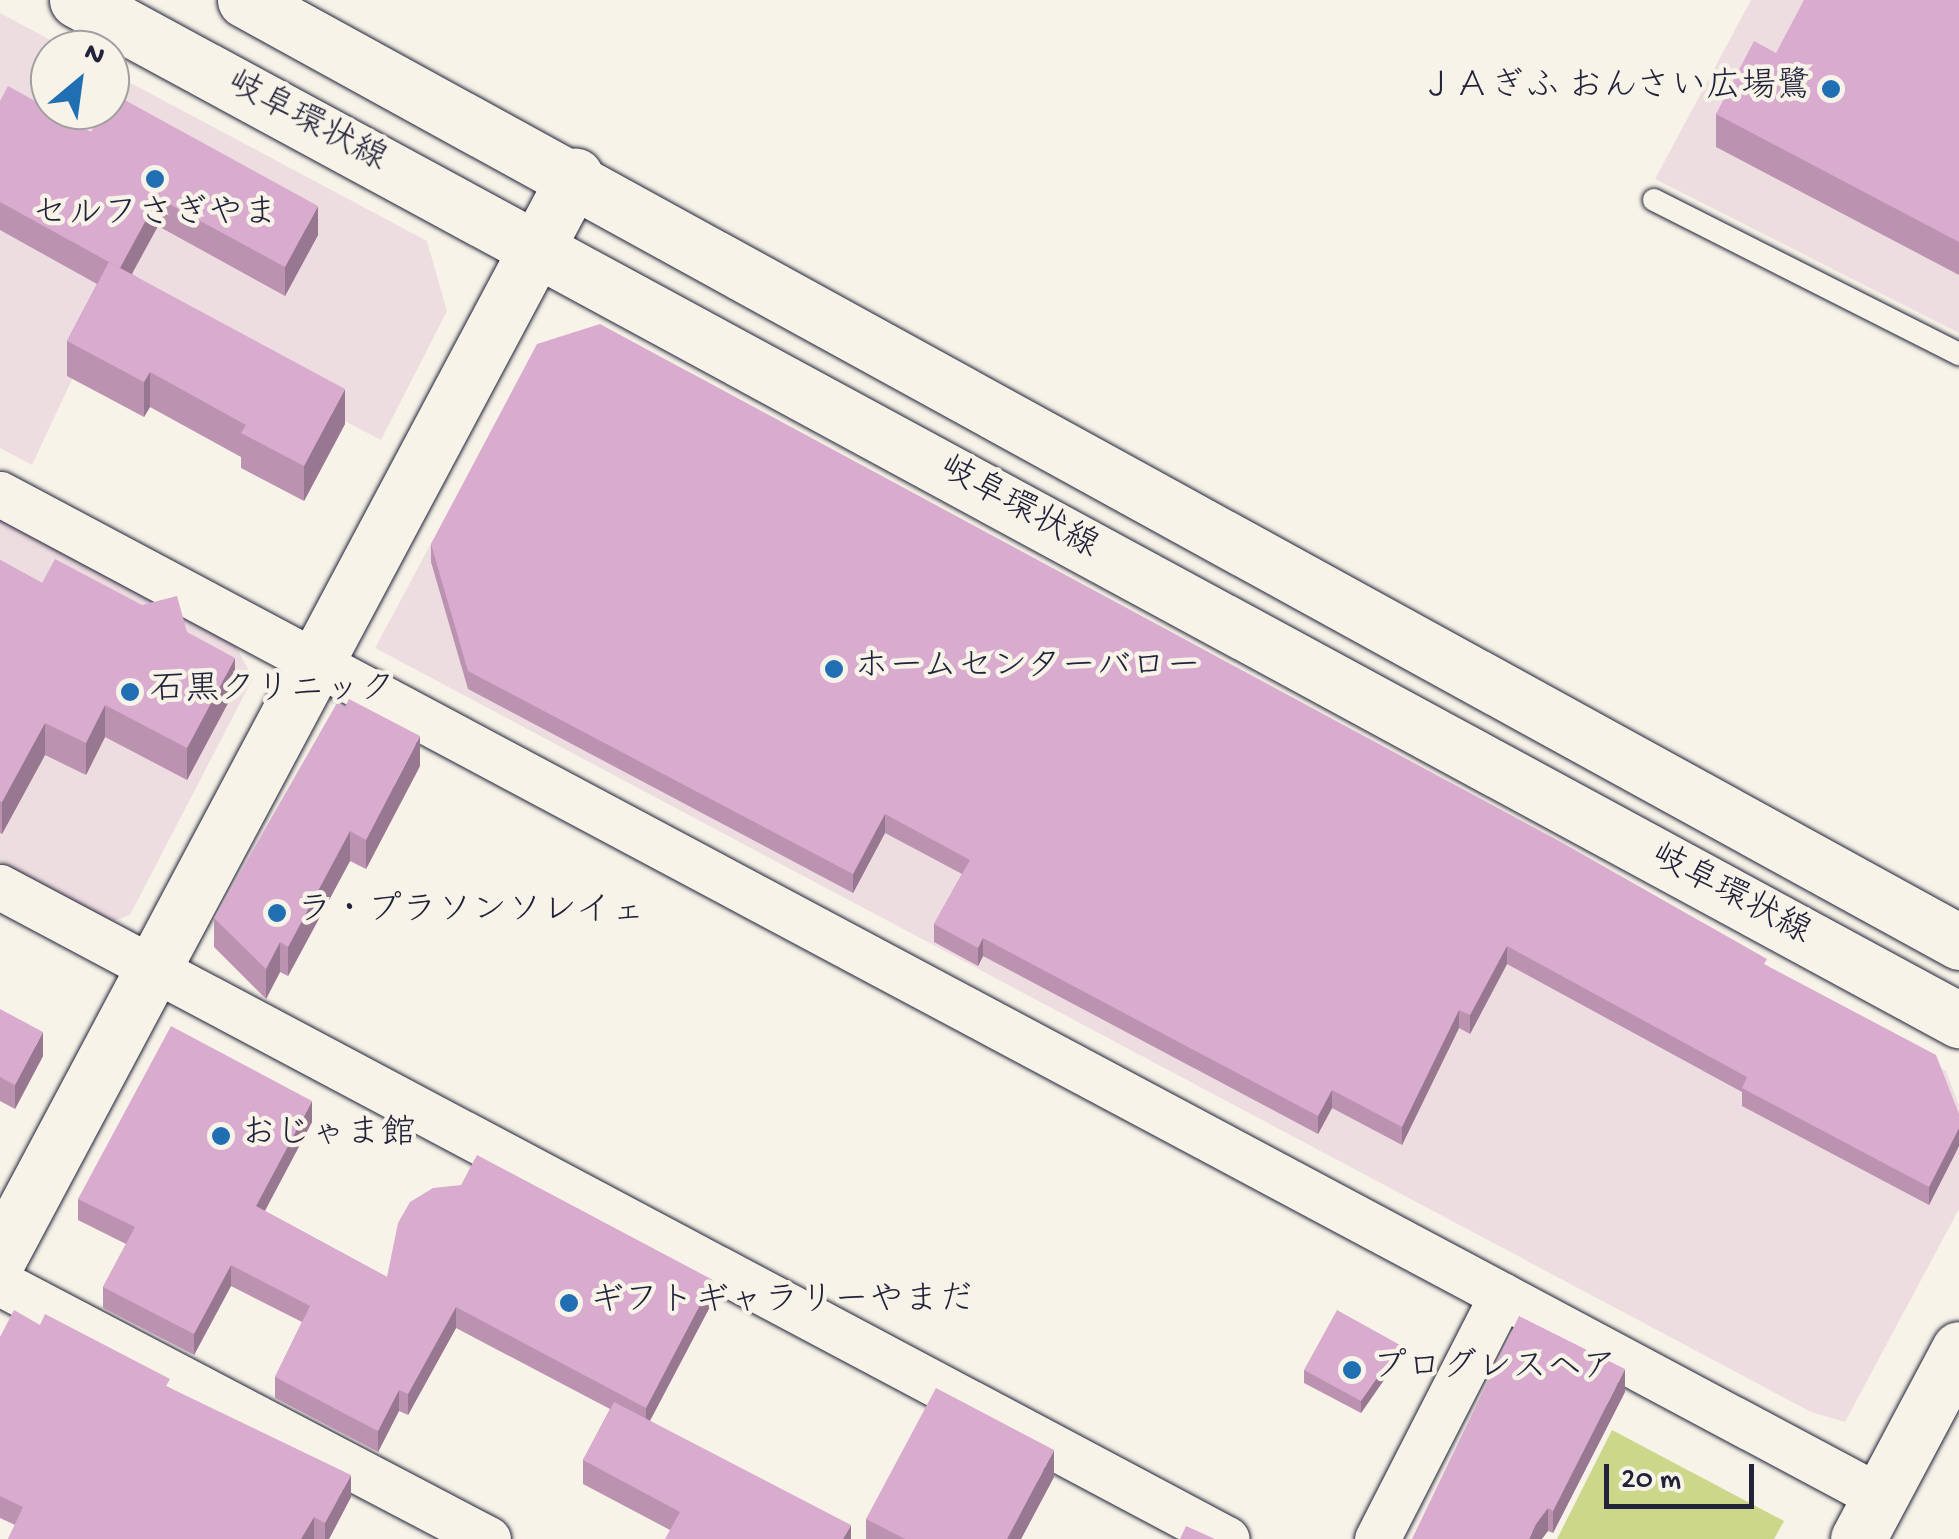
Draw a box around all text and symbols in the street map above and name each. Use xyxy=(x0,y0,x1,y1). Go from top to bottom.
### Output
north arrow xyxy=(30,30,130,130)
text: N xyxy=(78,36,110,74)
street label: 岐阜環状線 xyxy=(219,63,393,183)
place label: ＪＡぎふ おんさい広場鷺 xyxy=(1418,68,1811,110)
marker: ＪＡぎふ おんさい広場鷺 xyxy=(1820,78,1842,100)
marker: セルフさぎやま xyxy=(144,168,166,190)
place label: セルフさぎやま xyxy=(33,195,277,237)
street label: 岐阜環状線 xyxy=(931,448,1105,570)
place label: ホームセンターバロー xyxy=(854,648,1204,690)
marker: ホームセンターバロー xyxy=(823,658,845,680)
place label: 石黒クリニック xyxy=(150,671,395,713)
marker: 石黒クリニック xyxy=(119,681,141,703)
street label: 岐阜環状線 xyxy=(1643,836,1817,956)
place label: ラ・プラソンソレイェ xyxy=(297,892,647,934)
marker: ラ・プラソンソレイェ xyxy=(266,902,288,924)
place label: おじゃま館 xyxy=(241,1115,416,1157)
marker: おじゃま館 xyxy=(210,1125,232,1147)
place label: ギフトギャラリーやまだ xyxy=(589,1282,974,1324)
marker: ギフトギャラリーやまだ xyxy=(558,1292,580,1314)
place label: プログレスヘア xyxy=(1372,1349,1617,1391)
marker: プログレスヘア xyxy=(1341,1359,1363,1381)
scale bar xyxy=(1609,1444,1759,1506)
text: 20 m xyxy=(1621,1464,1681,1499)

